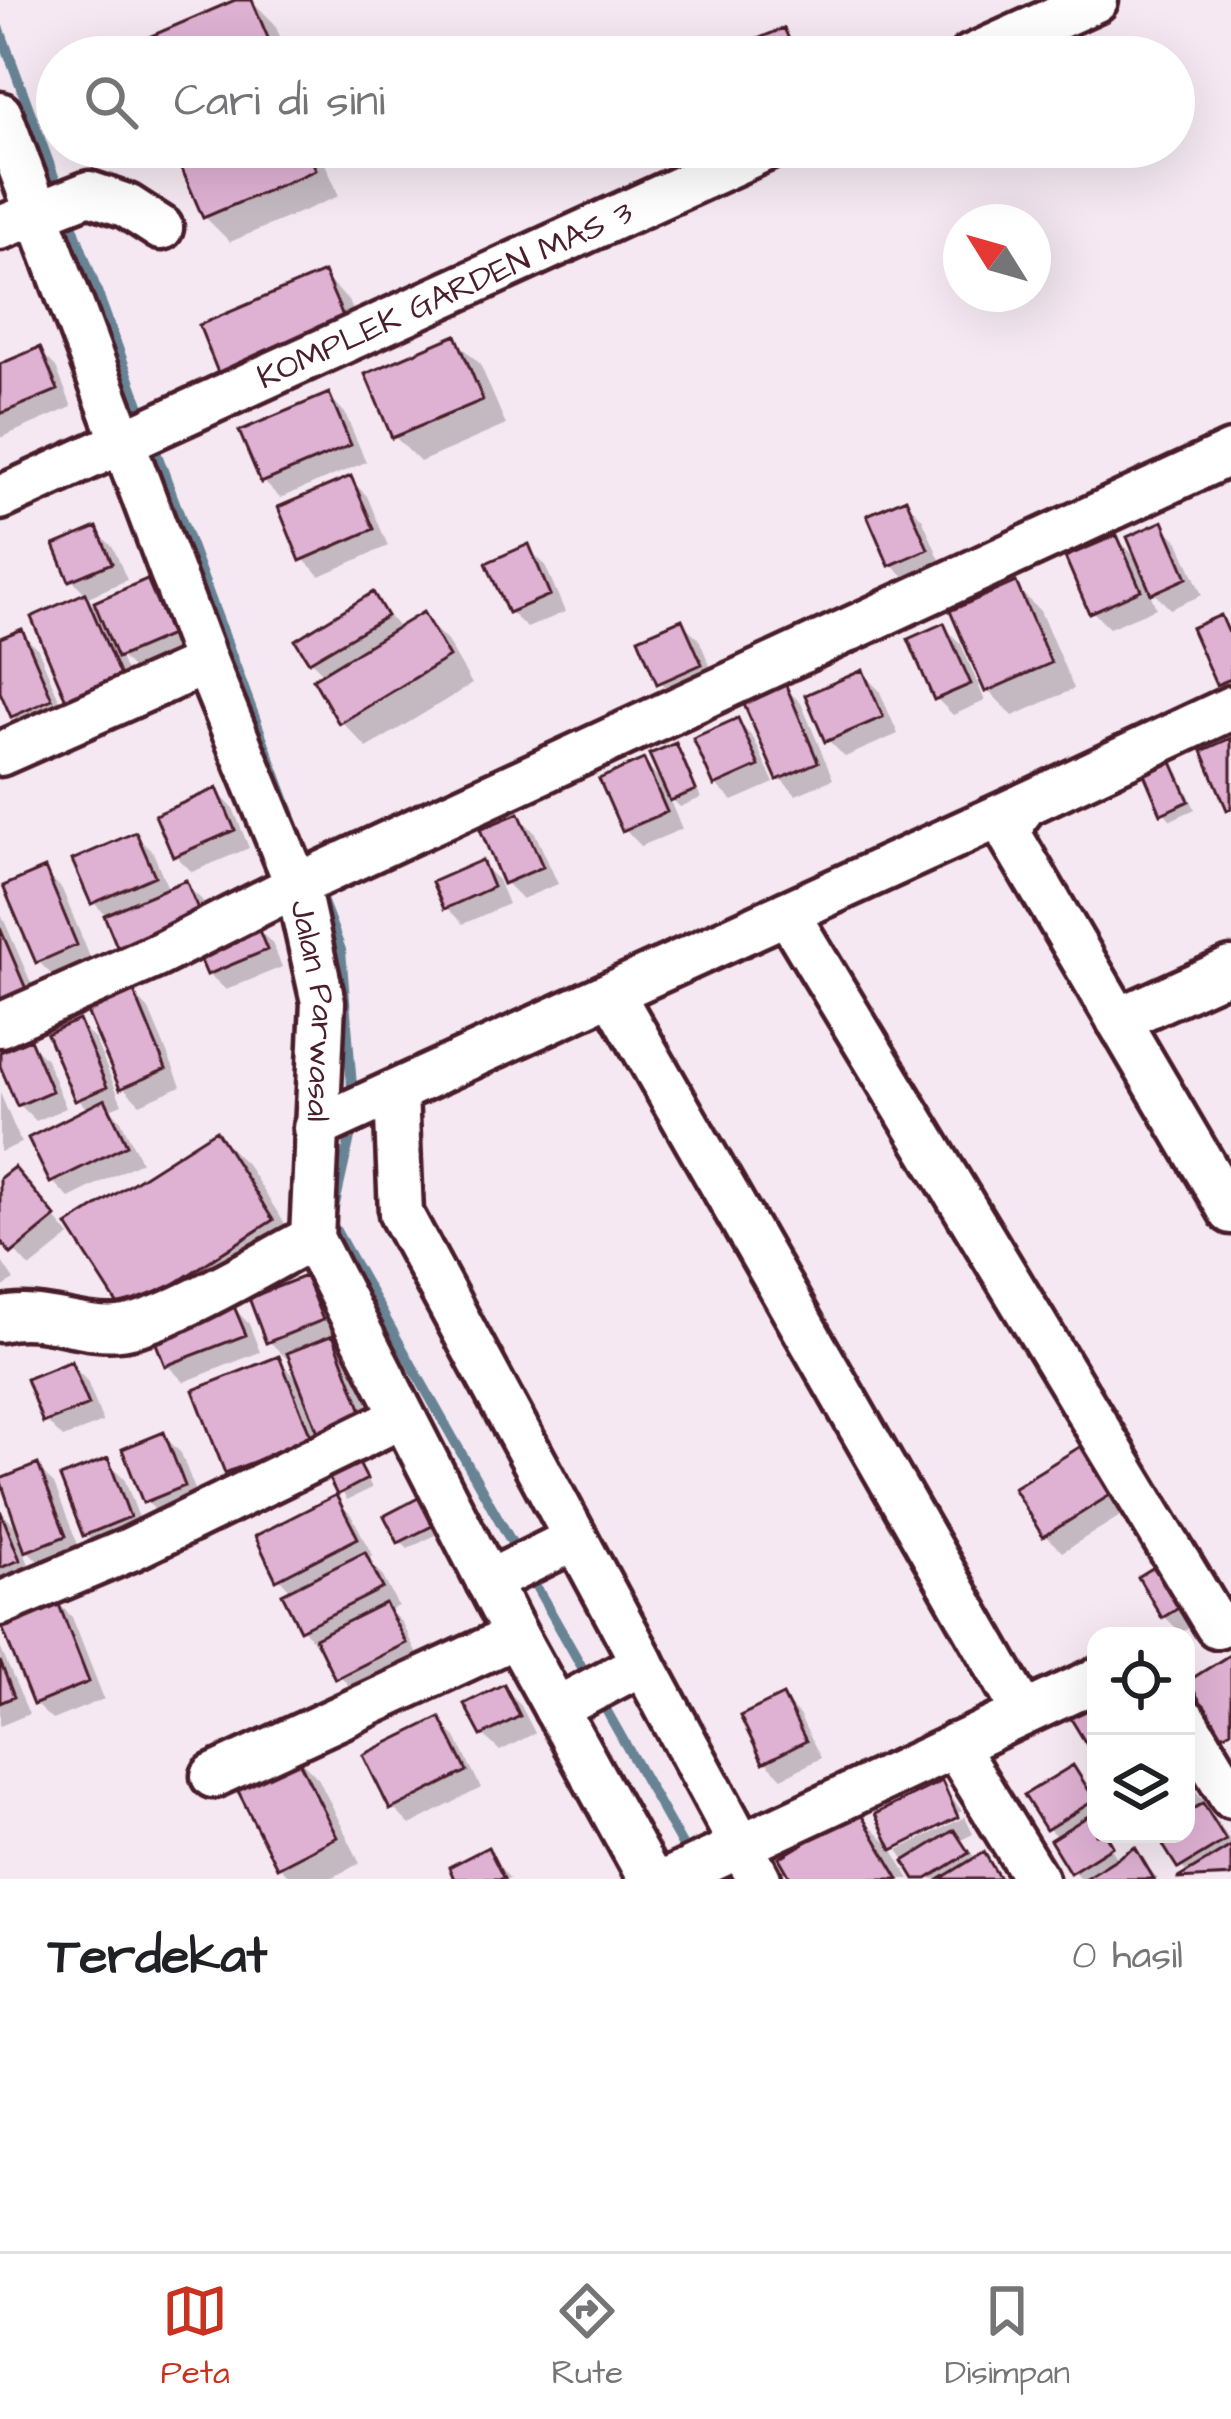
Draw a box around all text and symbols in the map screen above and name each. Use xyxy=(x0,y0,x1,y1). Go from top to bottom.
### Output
search box xyxy=(36,36,1195,168)
icon: search xyxy=(78,69,144,135)
text: Cari di sini xyxy=(174,71,385,133)
street label: KOMPLEK GARDEN MAS 3 xyxy=(250,190,640,401)
north arrow xyxy=(943,204,1051,312)
street label: Jalan Parwasal xyxy=(278,895,346,1123)
map controls xyxy=(1087,1627,1195,1843)
button: locate xyxy=(1087,1627,1195,1735)
button: layers xyxy=(1087,1735,1195,1843)
text: Terdekat xyxy=(48,1922,267,1993)
text: 0 hasil xyxy=(1072,1930,1183,1984)
tab: Peta xyxy=(161,2278,230,2396)
tab: Rute xyxy=(552,2278,623,2396)
tab: Disimpan xyxy=(945,2278,1070,2396)

